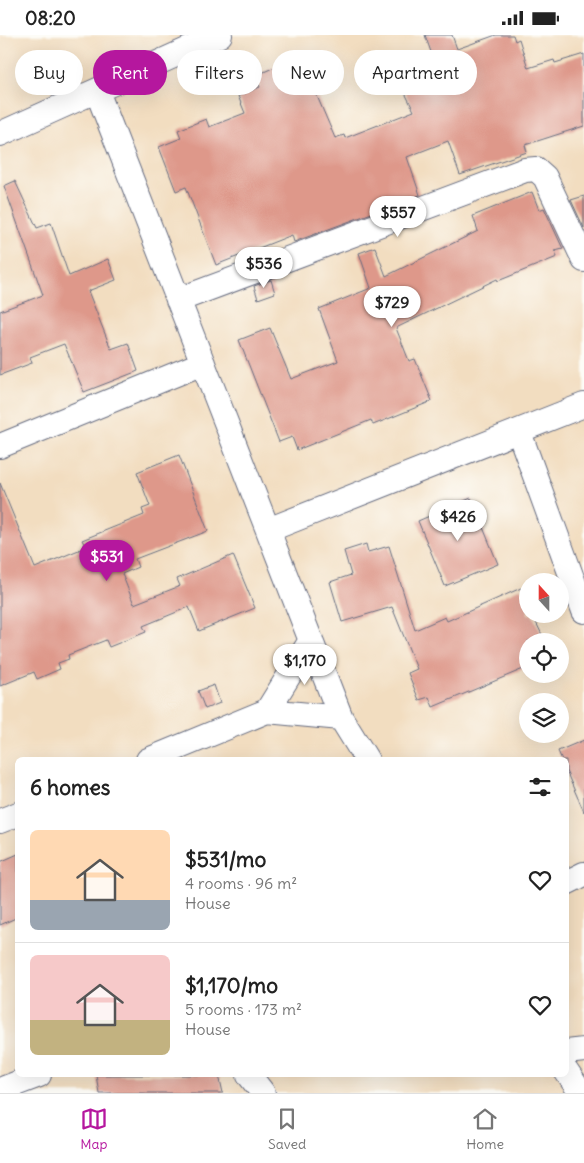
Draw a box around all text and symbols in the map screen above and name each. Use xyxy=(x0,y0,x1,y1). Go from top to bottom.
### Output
text: 08:20 xyxy=(25,6,76,30)
chip: Buy xyxy=(15,50,83,95)
chip: Rent xyxy=(93,50,167,95)
chip: Filters xyxy=(177,50,262,95)
chip: New xyxy=(272,50,344,95)
chip: Apartment xyxy=(354,50,477,95)
pin: $557 xyxy=(368,195,428,238)
text: $557 xyxy=(380,202,416,222)
pin: $536 xyxy=(234,247,294,289)
text: $536 xyxy=(246,253,282,273)
pin: $729 xyxy=(362,285,422,328)
text: $729 xyxy=(375,292,409,312)
pin: $426 xyxy=(428,499,488,542)
text: $426 xyxy=(440,506,476,526)
pin: $531 xyxy=(77,539,137,582)
text: $531 xyxy=(90,546,124,566)
north arrow xyxy=(519,573,569,623)
map controls xyxy=(519,573,569,743)
button: locate xyxy=(519,633,569,683)
pin: $1,170 xyxy=(264,643,346,686)
text: $1,170 xyxy=(284,650,326,670)
button: layers xyxy=(519,693,569,743)
icon: filters xyxy=(526,773,554,801)
text: 6 homes xyxy=(30,774,110,801)
text: $531/mo xyxy=(185,846,266,873)
icon: home xyxy=(70,850,130,910)
icon: heart xyxy=(526,866,554,894)
text: 4 rooms · 96 m² xyxy=(185,873,297,893)
text: House xyxy=(185,893,231,913)
text: $1,170/mo xyxy=(185,972,278,999)
icon: home xyxy=(70,975,130,1035)
icon: heart xyxy=(526,991,554,1019)
text: 5 rooms · 173 m² xyxy=(185,999,302,1019)
text: House xyxy=(185,1019,231,1039)
tab: Map xyxy=(80,1105,108,1153)
tab: Saved xyxy=(268,1105,306,1153)
tab: Home xyxy=(466,1105,504,1153)

